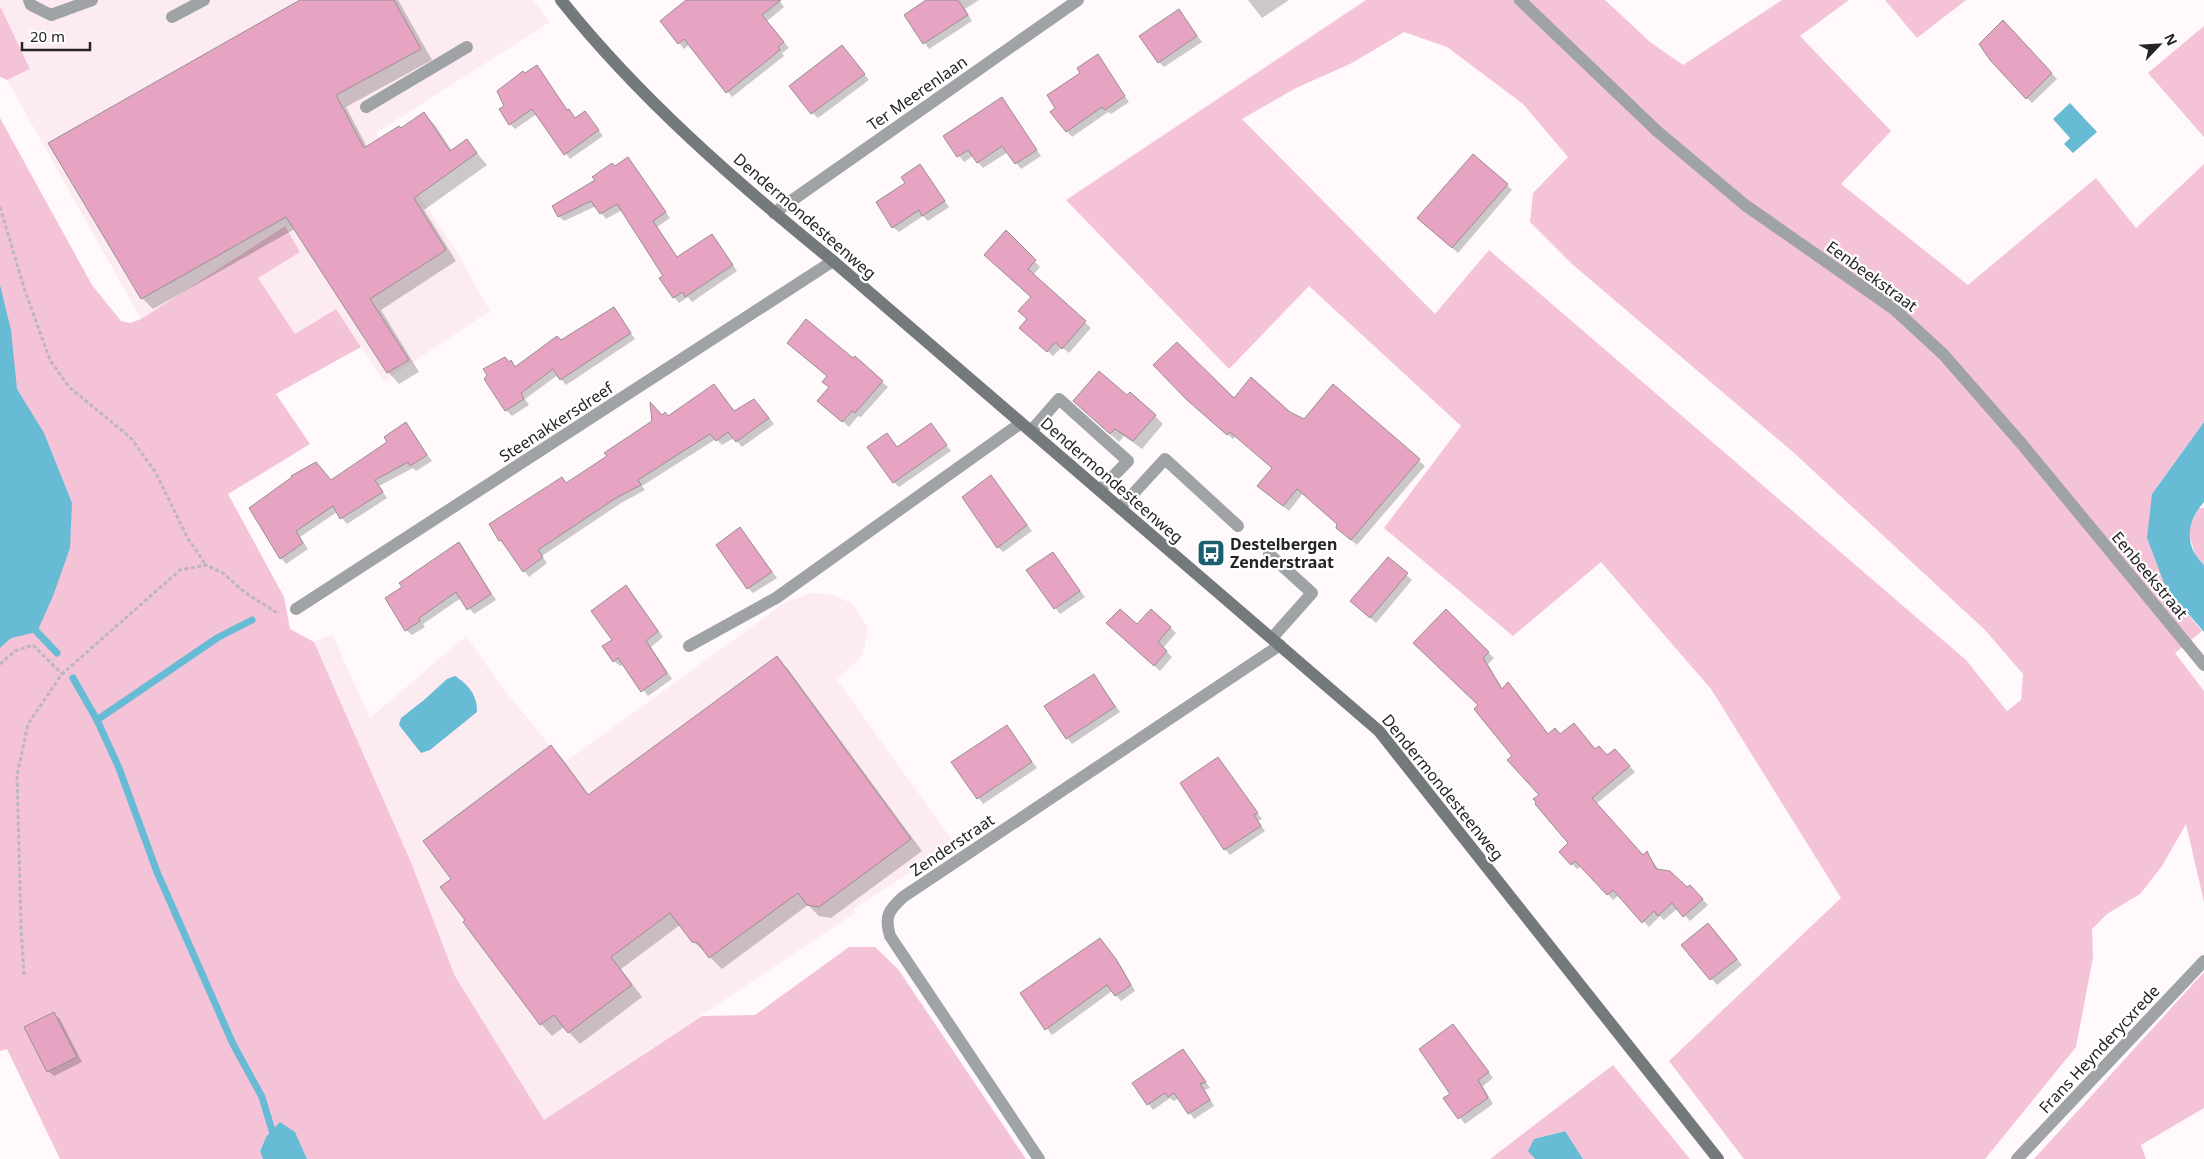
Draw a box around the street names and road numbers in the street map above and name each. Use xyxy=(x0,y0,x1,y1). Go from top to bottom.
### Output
street label: Ter Meerenlaan xyxy=(863,50,971,136)
street label: Dendermondesteenweg xyxy=(729,148,881,284)
street label: Eenbeekstraat xyxy=(1822,235,1922,317)
street label: Steenakkersdreef xyxy=(495,376,618,467)
street label: Dendermondesteenweg xyxy=(1036,412,1188,548)
street label: Eenbeekstraat xyxy=(2107,527,2193,623)
street label: Dendermondesteenweg xyxy=(1377,709,1509,865)
street label: Zenderstraat xyxy=(906,809,999,881)
street label: Frans Heynderycxrede xyxy=(2034,980,2164,1118)

